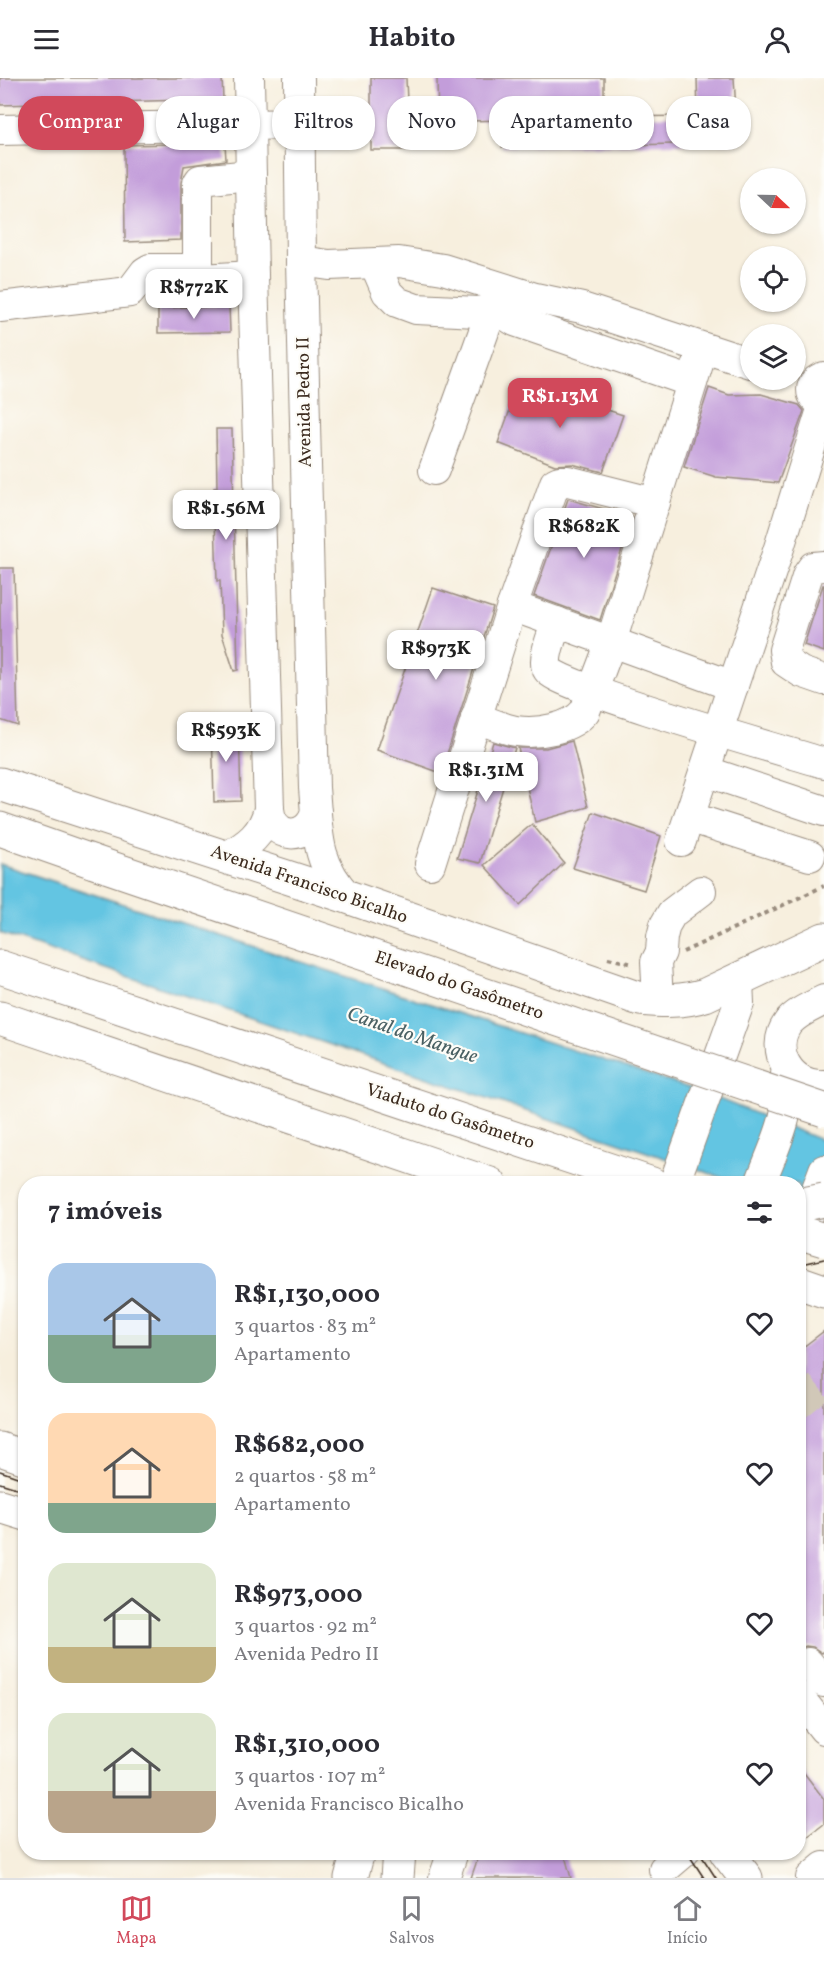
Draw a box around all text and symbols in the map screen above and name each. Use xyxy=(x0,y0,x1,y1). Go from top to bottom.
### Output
text: Habito xyxy=(369,20,455,58)
icon: menu xyxy=(30,23,63,56)
icon: person xyxy=(761,23,794,56)
chip: Comprar xyxy=(18,96,144,150)
chip: Alugar xyxy=(156,96,260,150)
chip: Filtros xyxy=(272,96,375,150)
chip: Novo xyxy=(387,96,477,150)
chip: Apartamento xyxy=(489,96,654,150)
chip: Casa xyxy=(666,96,751,150)
north arrow xyxy=(740,168,806,234)
map controls xyxy=(740,168,806,390)
button: locate xyxy=(740,246,806,312)
pin: R$772K xyxy=(145,269,243,320)
text: R$772K xyxy=(159,274,229,302)
button: layers xyxy=(740,324,806,390)
street label: Avenida Pedro II xyxy=(291,337,319,467)
pin: R$1.13M xyxy=(505,378,615,429)
text: R$1.13M xyxy=(522,383,598,411)
pin: R$1.56M xyxy=(171,490,281,541)
text: R$1.56M xyxy=(187,495,265,523)
pin: R$682K xyxy=(535,508,633,559)
text: R$682K xyxy=(548,513,620,541)
pin: R$973K xyxy=(387,630,485,681)
text: R$973K xyxy=(401,635,471,663)
pin: R$593K xyxy=(177,712,275,763)
text: R$593K xyxy=(191,717,261,745)
pin: R$1.31M xyxy=(431,752,541,803)
text: R$1.31M xyxy=(448,757,524,785)
street label: Avenida Francisco Bicalho xyxy=(207,840,411,930)
street label: Elevado do Gasômetro xyxy=(371,945,547,1027)
water label: Canal do Mangue xyxy=(343,1001,482,1072)
street label: Viaduto do Gasômetro xyxy=(362,1078,538,1156)
text: 7 imóveis xyxy=(48,1194,163,1230)
icon: filters xyxy=(743,1196,776,1229)
text: R$1,130,000 xyxy=(234,1277,380,1313)
icon: home xyxy=(96,1287,168,1359)
icon: heart xyxy=(743,1307,776,1340)
text: 3 quartos · 83 m² xyxy=(234,1313,376,1341)
text: Apartamento xyxy=(234,1341,351,1369)
text: R$682,000 xyxy=(234,1427,365,1463)
icon: home xyxy=(96,1437,168,1509)
icon: heart xyxy=(743,1457,776,1490)
text: 2 quartos · 58 m² xyxy=(234,1463,376,1491)
text: Apartamento xyxy=(234,1491,351,1519)
text: R$973,000 xyxy=(234,1577,363,1613)
icon: home xyxy=(96,1587,168,1659)
icon: heart xyxy=(743,1607,776,1640)
text: 3 quartos · 92 m² xyxy=(234,1613,377,1641)
text: Avenida Pedro II xyxy=(234,1641,379,1669)
text: R$1,310,000 xyxy=(234,1727,380,1763)
icon: home xyxy=(96,1737,168,1809)
icon: heart xyxy=(743,1757,776,1790)
text: 3 quartos · 107 m² xyxy=(234,1763,385,1791)
text: Avenida Francisco Bicalho xyxy=(234,1791,464,1819)
tab: Mapa xyxy=(116,1892,156,1950)
tab: Salvos xyxy=(389,1892,434,1950)
tab: Início xyxy=(667,1892,708,1950)

